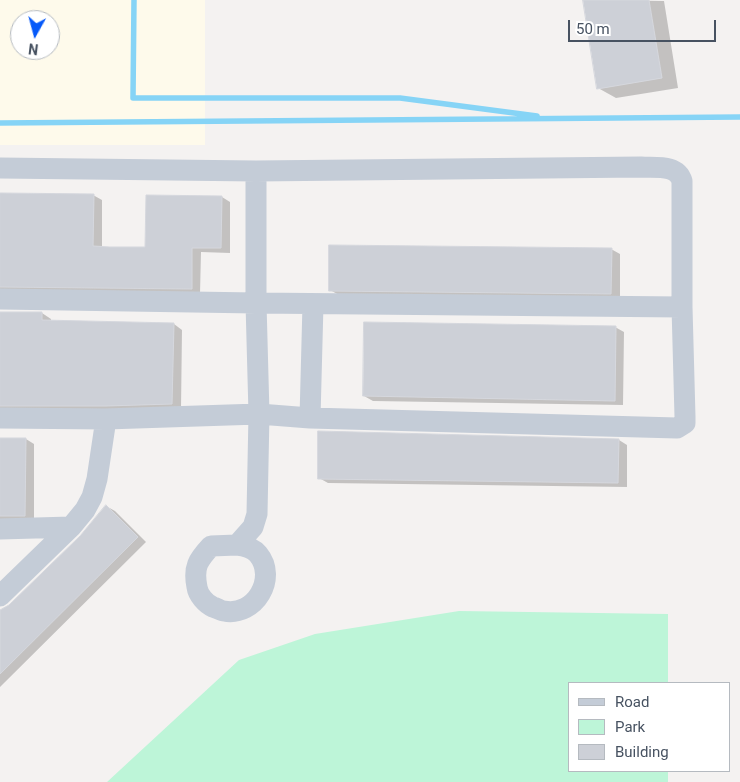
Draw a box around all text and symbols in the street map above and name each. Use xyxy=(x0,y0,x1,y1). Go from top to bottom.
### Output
north arrow xyxy=(10,10,60,60)
scale bar xyxy=(570,10,718,42)
text: 50 m xyxy=(576,20,610,38)
text: N xyxy=(27,40,39,57)
legend xyxy=(568,682,730,772)
text: Road xyxy=(615,693,649,711)
text: Park xyxy=(615,718,645,736)
text: Building xyxy=(615,743,669,761)

